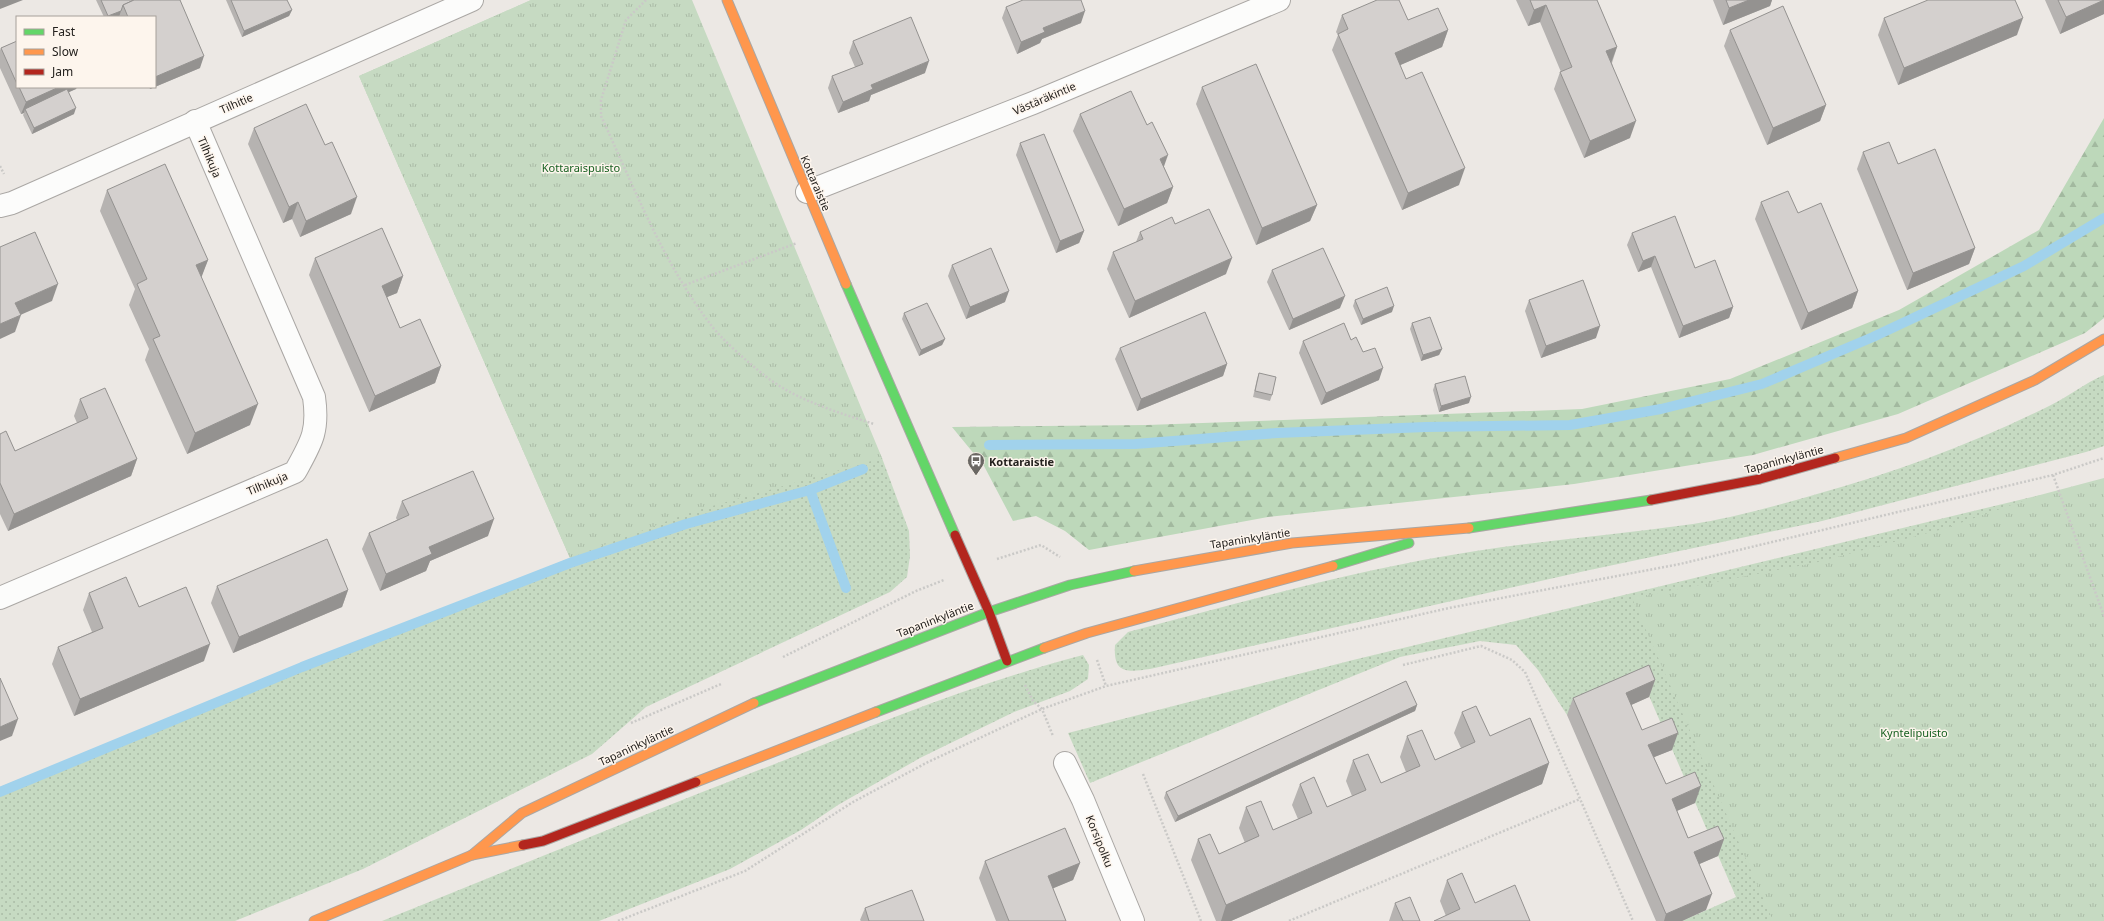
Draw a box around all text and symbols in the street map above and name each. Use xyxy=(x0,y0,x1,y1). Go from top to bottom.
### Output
legend xyxy=(16,16,156,88)
text: Fast xyxy=(52,23,76,40)
text: Slow xyxy=(52,43,79,60)
text: Jam xyxy=(51,63,73,80)
street label: Västäräkintie xyxy=(1010,78,1078,118)
street label: Tilhitie xyxy=(217,89,255,117)
street label: Tilhikuja xyxy=(195,134,225,180)
street label: Kottaraistie xyxy=(798,153,834,213)
park label: Kottaraispuisto xyxy=(542,160,621,175)
street label: Tapaninkyläntie xyxy=(1743,441,1825,477)
bus stop icon: Kottaraistie xyxy=(966,451,986,476)
place label: Kottaraistie xyxy=(989,454,1054,469)
street label: Tilhikuja xyxy=(244,468,290,498)
street label: Tapaninkyläntie xyxy=(1209,524,1291,552)
street label: Tapaninkyläntie xyxy=(894,597,976,641)
street label: Tapaninkyläntie xyxy=(596,721,676,769)
park label: Kyntelipuisto xyxy=(1880,725,1948,740)
street label: Korsipolku xyxy=(1083,813,1117,869)

